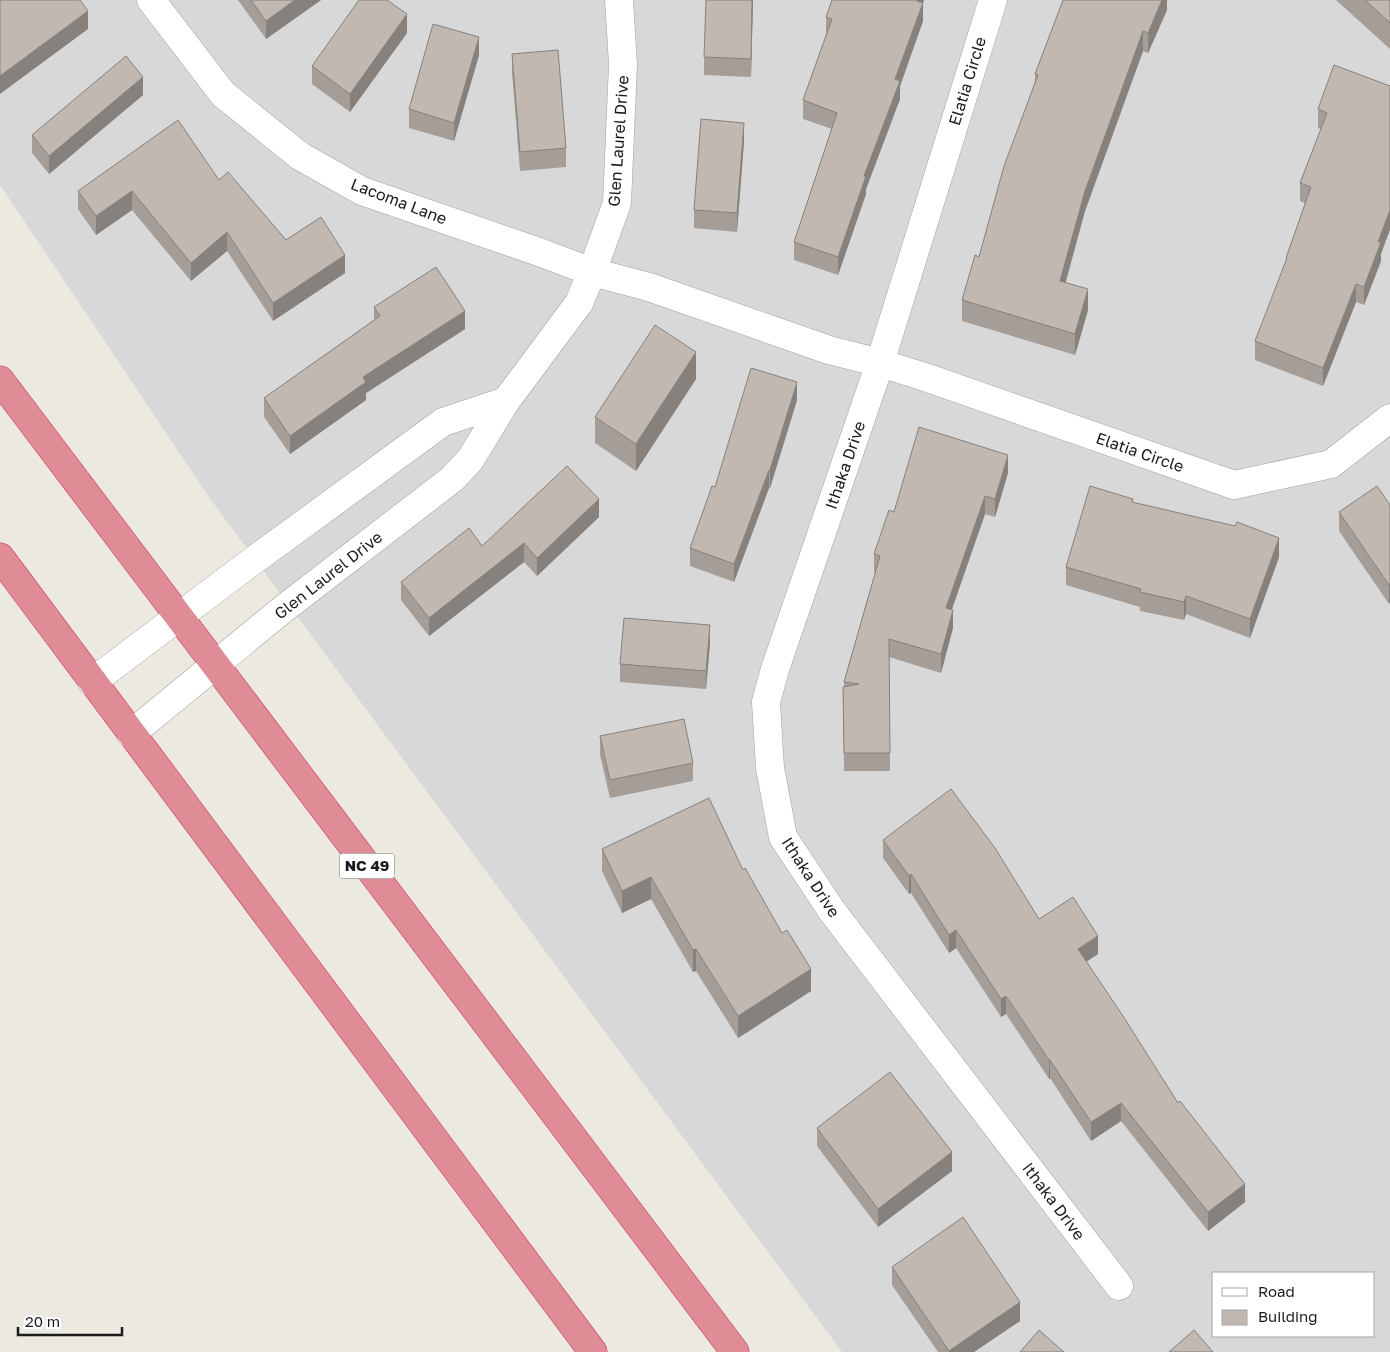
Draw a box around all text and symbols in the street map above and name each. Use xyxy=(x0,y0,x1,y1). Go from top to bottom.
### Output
street label: Elatia Circle xyxy=(944,34,990,128)
street label: Glen Laurel Drive xyxy=(603,75,633,207)
street label: Lacoma Lane xyxy=(348,174,450,228)
street label: Ithaka Drive xyxy=(821,418,869,512)
street label: Elatia Circle xyxy=(1093,428,1187,476)
street label: Glen Laurel Drive xyxy=(270,527,386,623)
street label: Ithaka Drive xyxy=(778,833,844,921)
road number: NC 49 xyxy=(340,854,394,878)
street label: Ithaka Drive xyxy=(1018,1158,1090,1244)
legend xyxy=(1212,1272,1375,1337)
text: Road xyxy=(1258,1282,1295,1300)
scale bar xyxy=(18,1304,121,1336)
text: Building xyxy=(1258,1307,1318,1325)
text: 20 m xyxy=(25,1312,60,1330)

